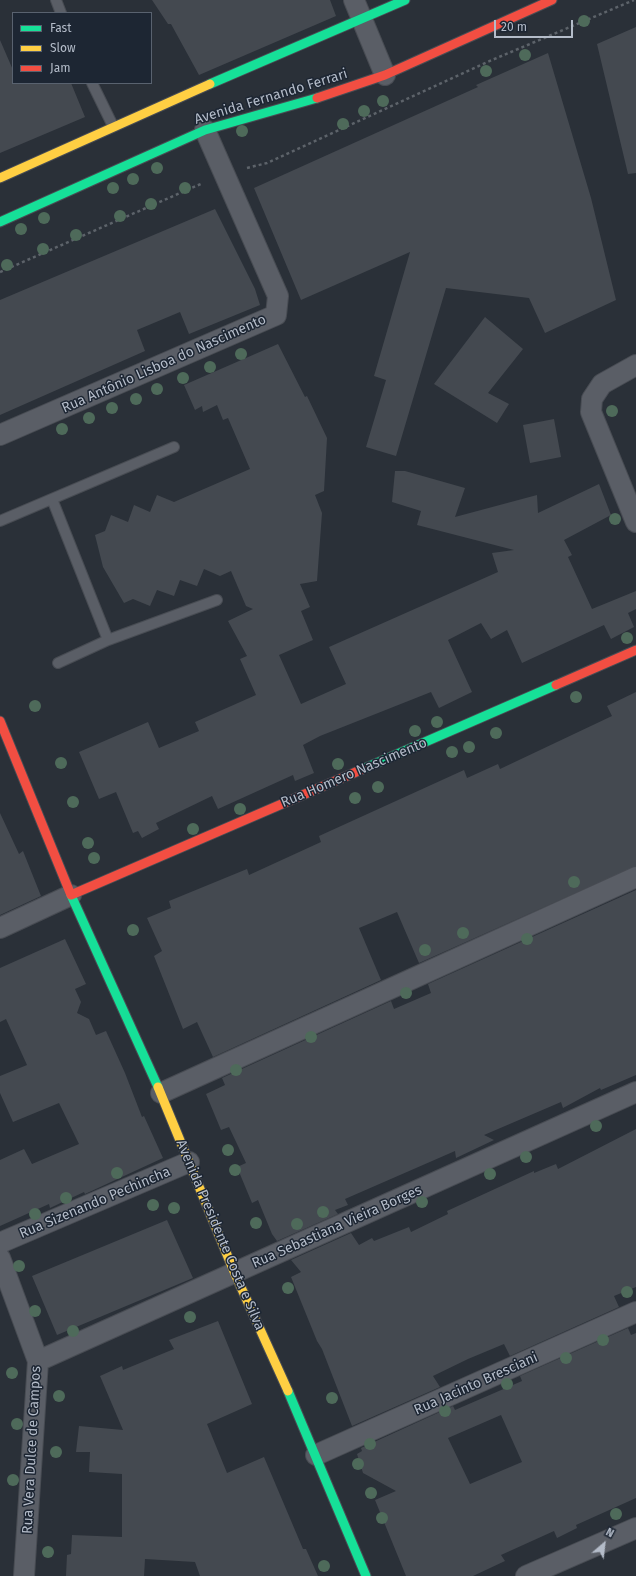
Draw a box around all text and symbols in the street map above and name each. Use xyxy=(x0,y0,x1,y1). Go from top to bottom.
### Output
legend xyxy=(12,12,152,84)
scale bar xyxy=(496,12,575,38)
text: 20 m xyxy=(501,20,527,34)
text: Fast xyxy=(50,21,72,35)
text: Slow xyxy=(50,41,76,55)
text: Jam xyxy=(50,61,70,75)
street label: Avenida Fernando Ferrari xyxy=(192,66,350,128)
street label: Rua Antônio Lisboa do Nascimento xyxy=(59,311,269,417)
street label: Rua Homero Nascimento xyxy=(278,735,430,811)
street label: Avenida Presidente Costa e Silva xyxy=(172,1137,268,1333)
street label: Rua Sizenando Pechincha xyxy=(17,1164,173,1242)
street label: Rua Sebastiana Vieira Borges xyxy=(249,1182,425,1272)
street label: Rua Jacinto Bresciani xyxy=(412,1349,540,1419)
street label: Rua Vera Dulce de Campos xyxy=(19,1366,45,1534)
north arrow xyxy=(584,1524,624,1564)
text: N xyxy=(604,1526,616,1540)

